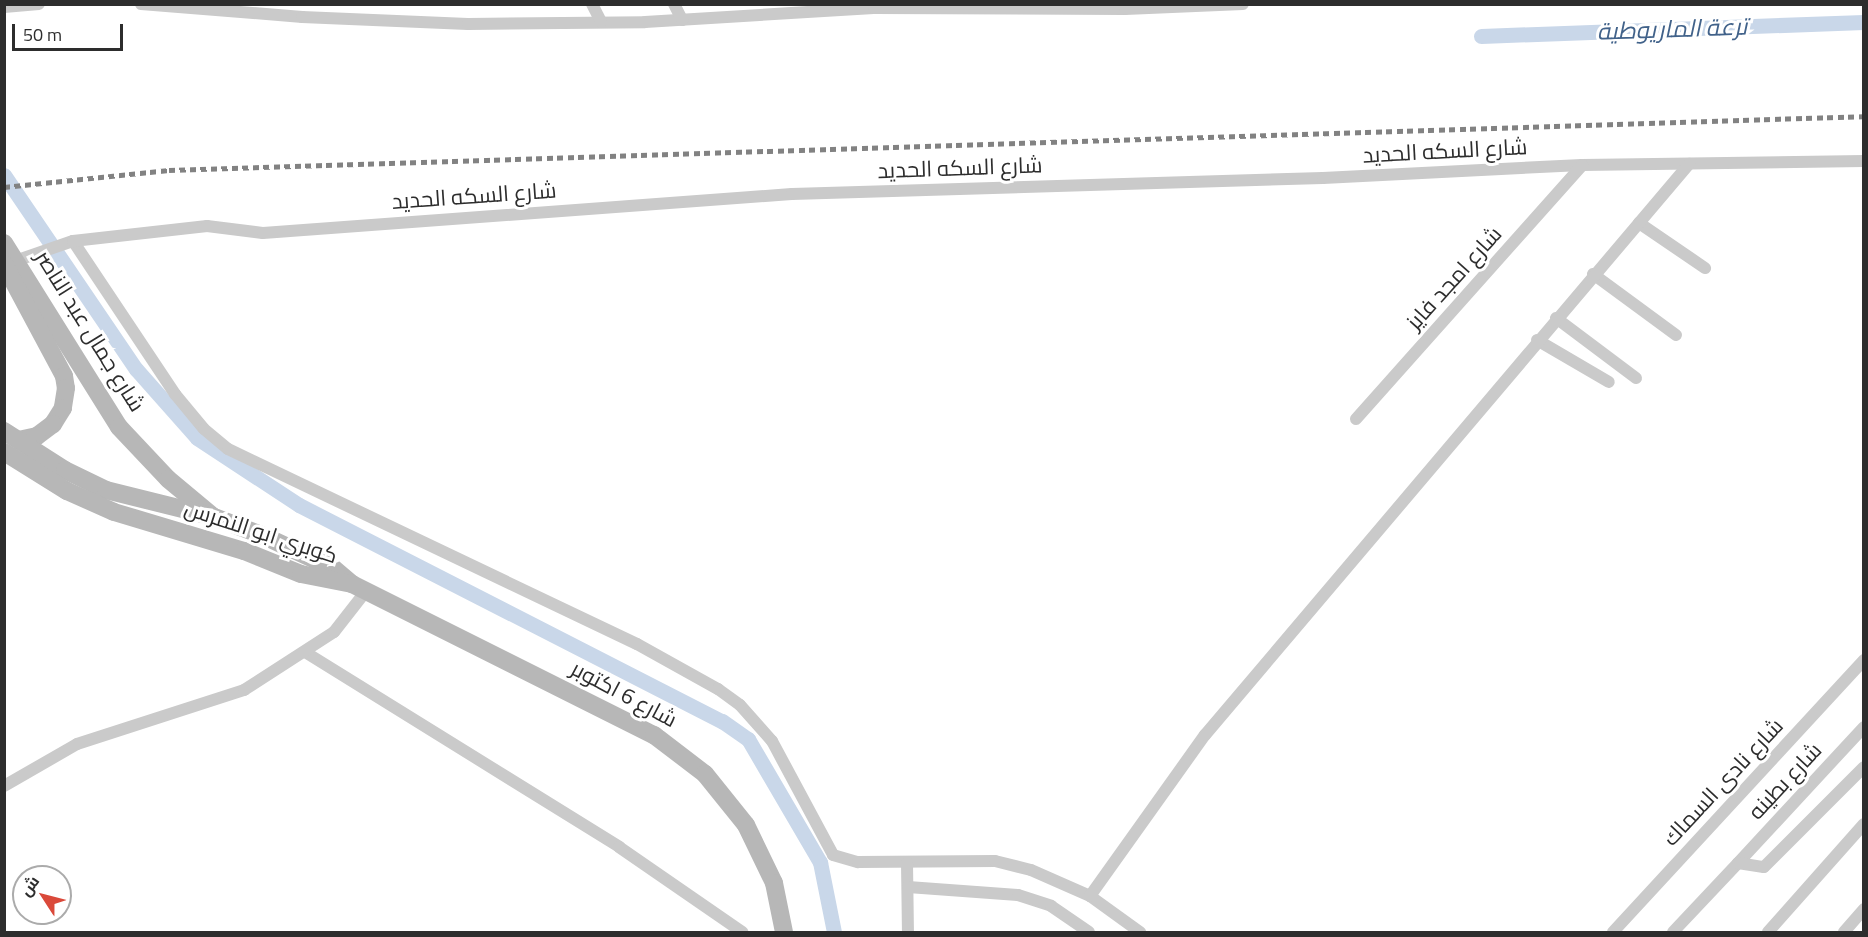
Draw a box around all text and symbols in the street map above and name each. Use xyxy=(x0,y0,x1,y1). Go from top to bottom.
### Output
scale bar xyxy=(15,12,126,50)
water label: ترعة الماريوطية xyxy=(1596,12,1748,46)
text: 50 m xyxy=(23,21,62,48)
street label: شارع السكه الحديد xyxy=(1362,133,1528,169)
street label: شارع السكه الحديد xyxy=(877,152,1043,184)
street label: شارع السكه الحديد xyxy=(391,177,557,215)
street label: شارع امجد فايز xyxy=(1401,221,1507,335)
street label: شارع جمال عبد الناصر xyxy=(30,245,150,417)
street label: كوبري ابو النمرس xyxy=(181,495,341,569)
street label: شارع 6 اكتوبر xyxy=(567,655,681,733)
street label: شارع نادى السماك xyxy=(1657,713,1789,851)
street label: شارع بطينه xyxy=(1743,737,1827,825)
north arrow xyxy=(12,865,72,925)
text: ش xyxy=(13,870,45,901)

